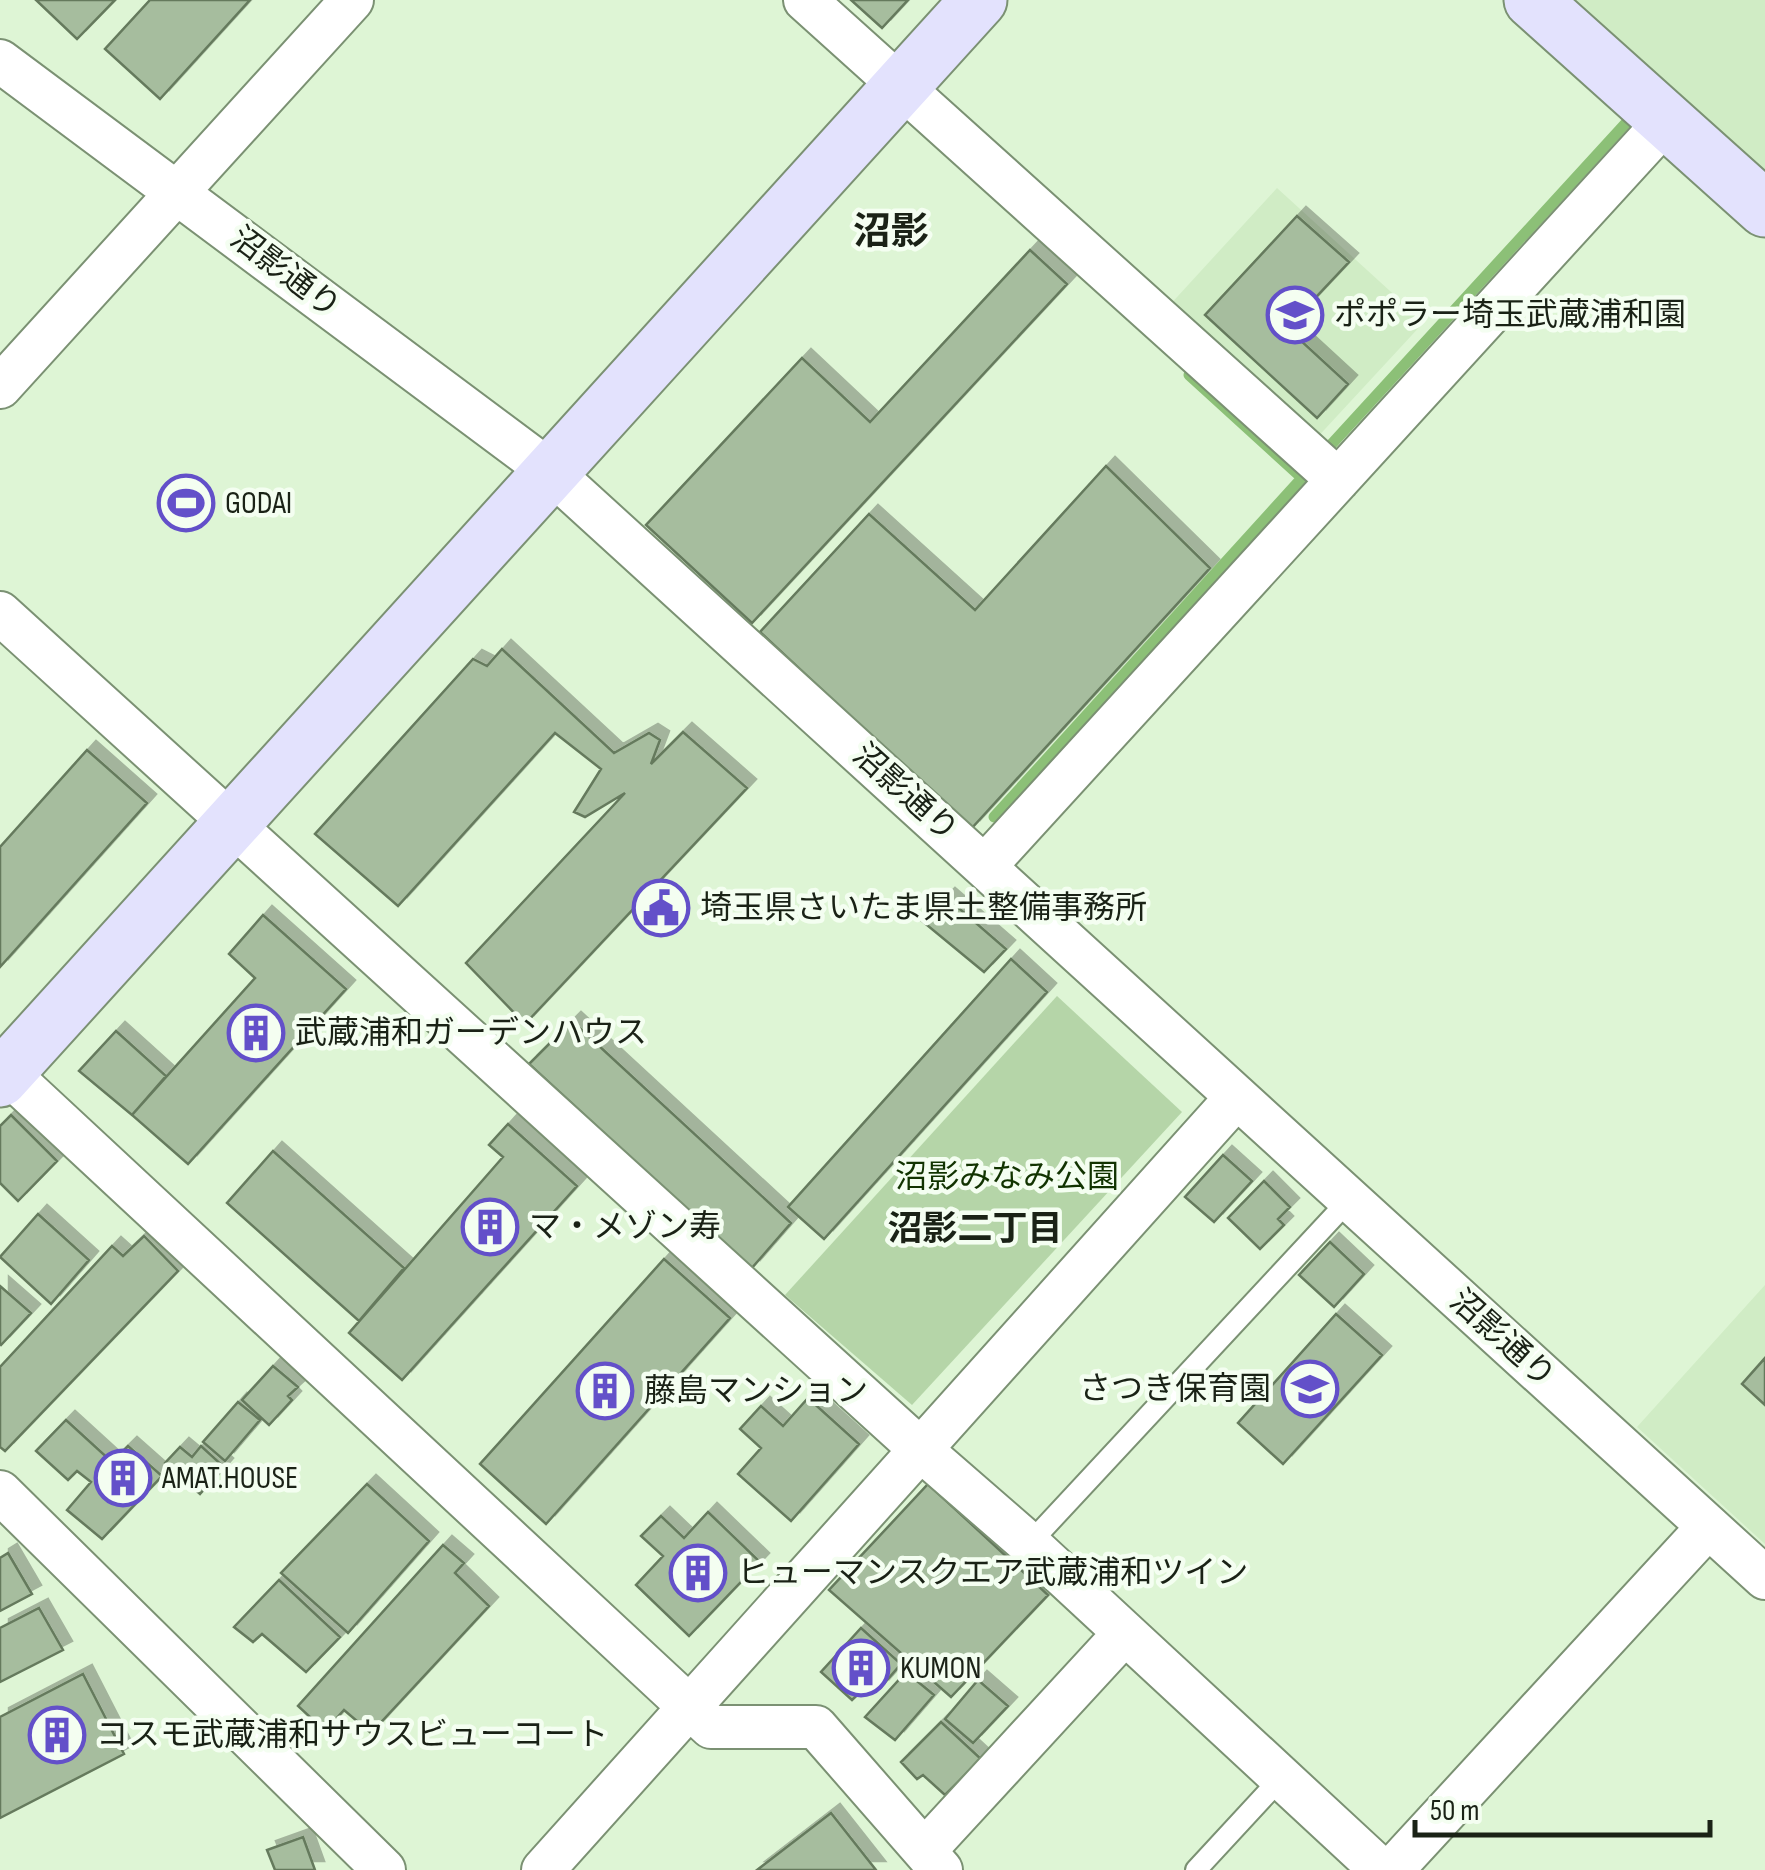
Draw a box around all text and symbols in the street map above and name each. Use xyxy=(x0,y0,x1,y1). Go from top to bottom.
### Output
district label: 沼影 xyxy=(853,210,929,255)
street label: 沼影通り xyxy=(222,219,348,327)
school or university icon: ポポラー埼玉武蔵浦和園 xyxy=(1265,285,1325,345)
place label: ポポラー埼玉武蔵浦和園 xyxy=(1334,296,1686,335)
sports icon: GODAI xyxy=(156,473,216,533)
place label: GODAI xyxy=(225,484,292,523)
street label: 沼影通り xyxy=(844,736,966,850)
public building icon: 埼玉県さいたま県土整備事務所 xyxy=(631,878,691,938)
place label: 埼玉県さいたま県土整備事務所 xyxy=(700,889,1147,928)
building icon: 武蔵浦和ガーデンハウス xyxy=(226,1003,286,1063)
place label: 武蔵浦和ガーデンハウス xyxy=(295,1014,647,1053)
park label: 沼影みなみ公園 xyxy=(895,1158,1119,1197)
building icon: マ・メゾン寿 xyxy=(460,1197,520,1257)
place label: マ・メゾン寿 xyxy=(529,1208,721,1247)
district label: 沼影二丁目 xyxy=(887,1208,1063,1251)
street label: 沼影通り xyxy=(1441,1282,1563,1396)
school or university icon: さつき保育園 xyxy=(1280,1359,1340,1419)
building icon: 藤島マンション xyxy=(575,1361,635,1421)
place label: さつき保育園 xyxy=(1079,1370,1271,1409)
place label: 藤島マンション xyxy=(644,1372,868,1411)
building icon: AMAT.HOUSE xyxy=(93,1448,153,1508)
place label: AMAT.HOUSE xyxy=(161,1459,298,1498)
building icon: ヒューマンスクエア武蔵浦和ツイン xyxy=(668,1543,728,1603)
place label: ヒューマンスクエア武蔵浦和ツイン xyxy=(737,1554,1248,1593)
building icon: KUMON xyxy=(831,1638,891,1698)
place label: KUMON xyxy=(900,1649,981,1688)
building icon: コスモ武蔵浦和サウスビューコート xyxy=(27,1705,87,1765)
place label: コスモ武蔵浦和サウスビューコート xyxy=(96,1716,608,1755)
scale bar xyxy=(1415,1775,1710,1837)
text: 50 m xyxy=(1430,1793,1479,1829)

